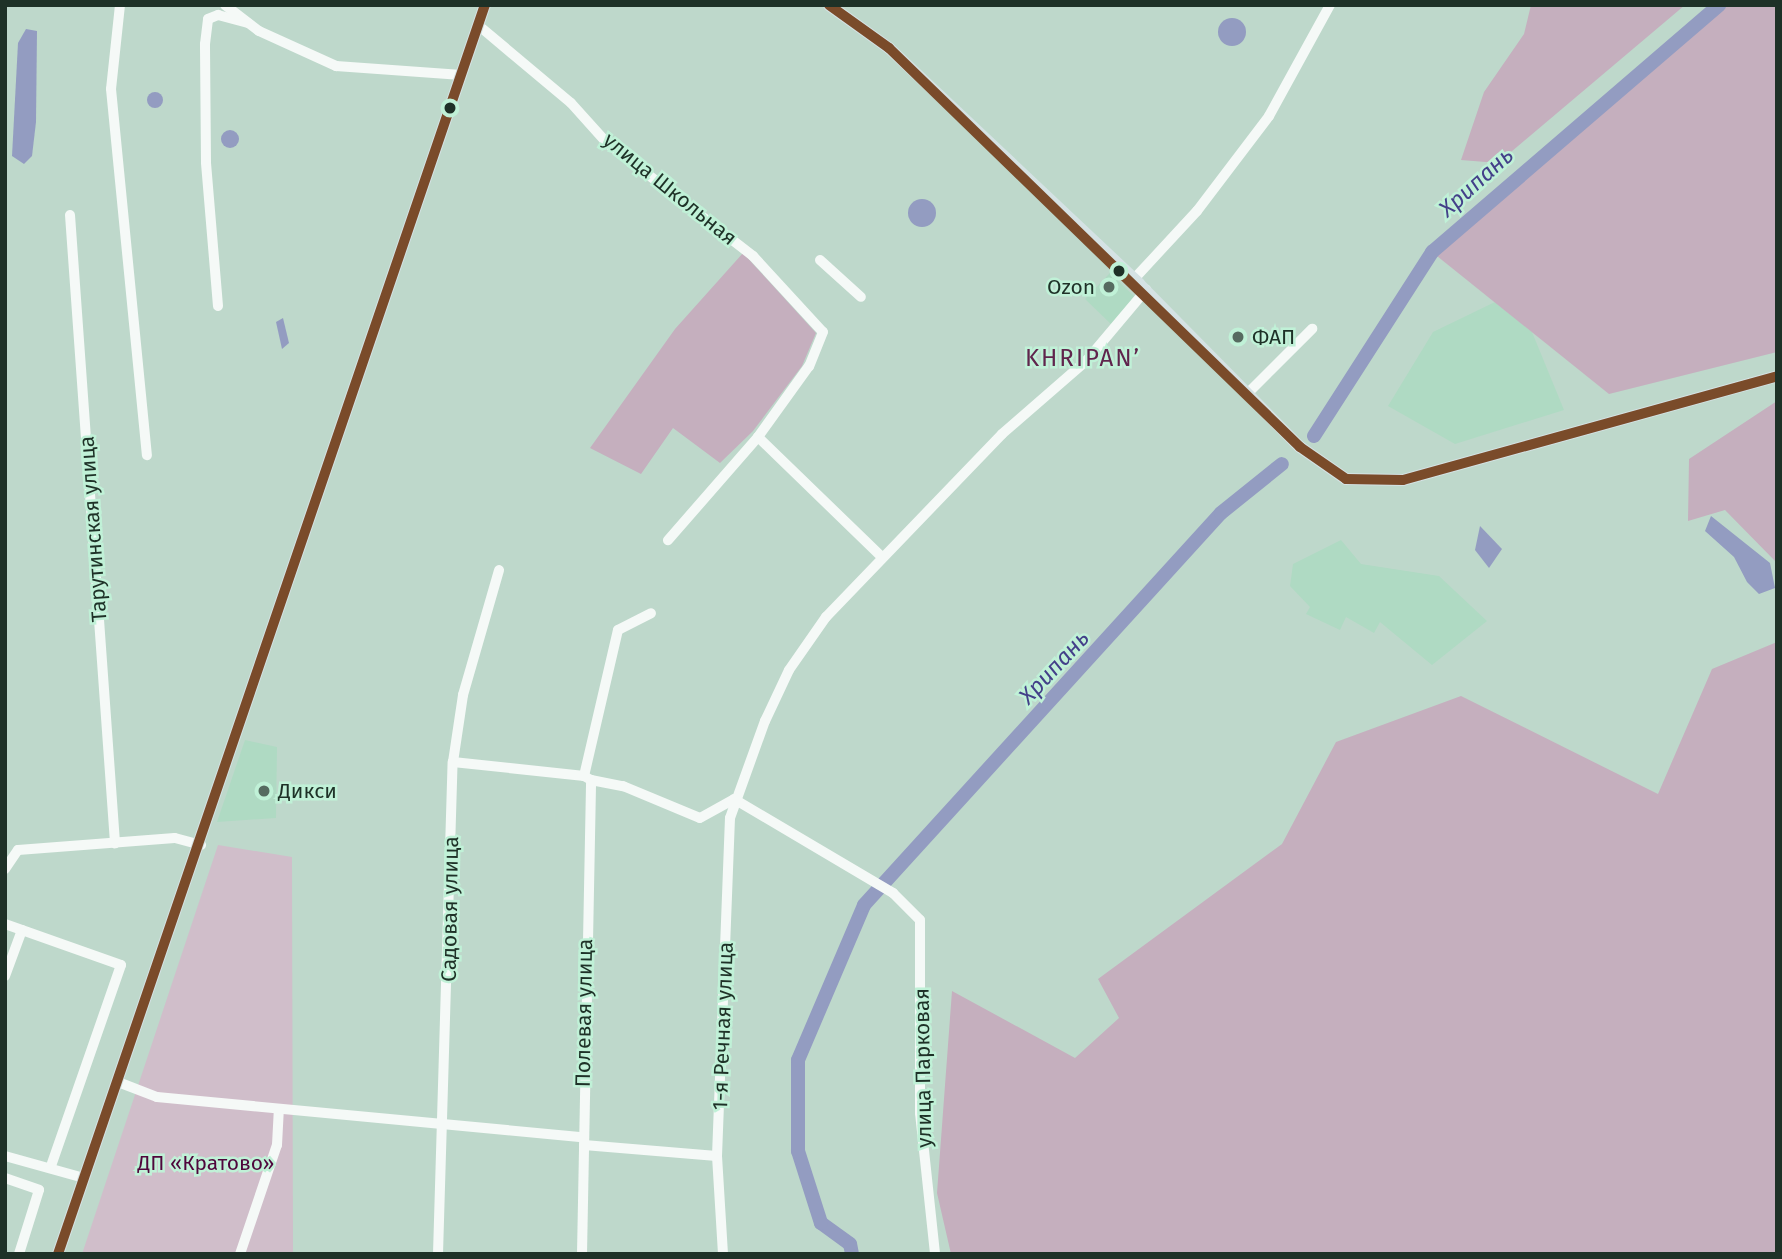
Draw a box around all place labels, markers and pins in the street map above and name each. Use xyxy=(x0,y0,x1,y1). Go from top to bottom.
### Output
unlabelled marker xyxy=(443,101,457,115)
unlabelled marker xyxy=(1112,264,1126,278)
place label: Ozon xyxy=(1047,274,1095,300)
marker: Ozon xyxy=(1101,279,1117,295)
place label: ФАП xyxy=(1252,324,1295,350)
marker: ФАП xyxy=(1230,329,1246,345)
place label: Дикси xyxy=(278,778,337,804)
marker: Дикси xyxy=(256,783,272,799)

